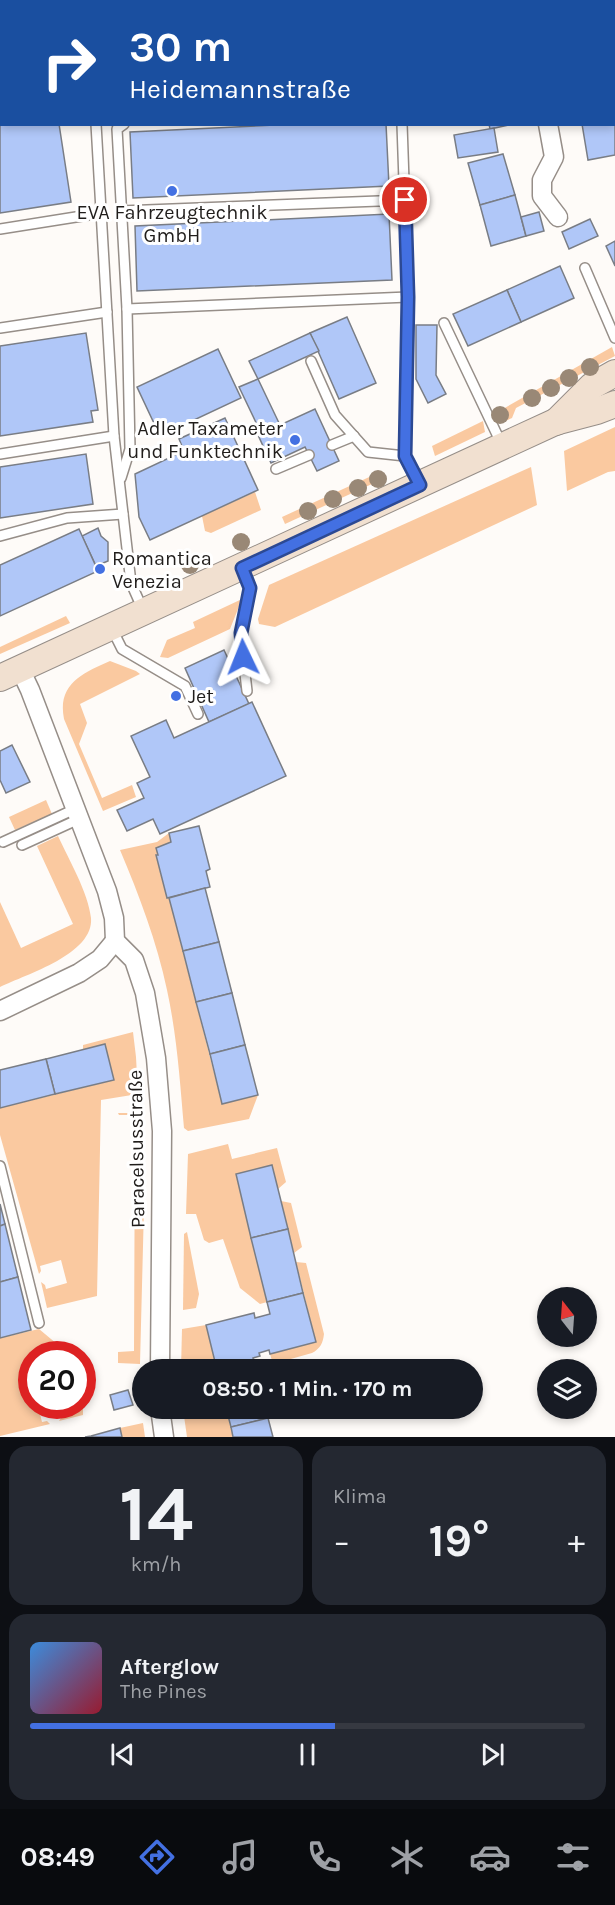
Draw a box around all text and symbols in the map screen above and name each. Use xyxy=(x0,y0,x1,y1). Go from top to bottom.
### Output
text: 30 m xyxy=(129,22,232,72)
icon: right xyxy=(30,24,108,102)
text: Heidemannstraße xyxy=(129,73,351,105)
pin xyxy=(379,174,430,225)
icon: arrive xyxy=(388,183,421,216)
marker: EVA Fahrzeugtechnik GmbH xyxy=(165,184,179,198)
place label: EVA Fahrzeugtechnik GmbH xyxy=(76,201,268,247)
place label: Adler Taxameter und Funktechnik xyxy=(127,417,284,463)
marker: Adler Taxameter und Funktechnik xyxy=(288,433,302,447)
place label: Romantica Venezia xyxy=(112,547,212,593)
marker: Romantica Venezia xyxy=(93,562,107,576)
position arrow xyxy=(211,625,275,689)
place label: Jet xyxy=(188,685,214,708)
marker: Jet xyxy=(169,689,183,703)
street label: Paracelsusstraße xyxy=(124,1070,149,1228)
north arrow xyxy=(537,1287,597,1347)
map controls xyxy=(537,1287,597,1419)
speed limit sign: 20 xyxy=(18,1341,96,1419)
button: layers xyxy=(537,1359,597,1419)
text: 08:50 · 1 Min. · 170 m xyxy=(203,1376,412,1402)
text: 14 xyxy=(119,1468,193,1560)
text: Klima xyxy=(333,1485,386,1508)
text: 19° xyxy=(429,1515,489,1567)
text: − xyxy=(333,1522,350,1560)
text: + xyxy=(568,1522,585,1560)
text: km/h xyxy=(131,1553,181,1576)
text: Afterglow xyxy=(120,1654,219,1680)
text: The Pines xyxy=(120,1680,207,1703)
icon: previous xyxy=(106,1738,139,1771)
icon: pause xyxy=(291,1738,324,1771)
icon: next xyxy=(476,1738,509,1771)
icon: directions xyxy=(136,1836,178,1878)
icon: music xyxy=(219,1836,261,1878)
icon: phone xyxy=(303,1836,345,1878)
icon: climate xyxy=(386,1836,428,1878)
icon: car xyxy=(469,1836,511,1878)
icon: filters xyxy=(552,1836,594,1878)
text: 08:49 xyxy=(21,1841,95,1873)

